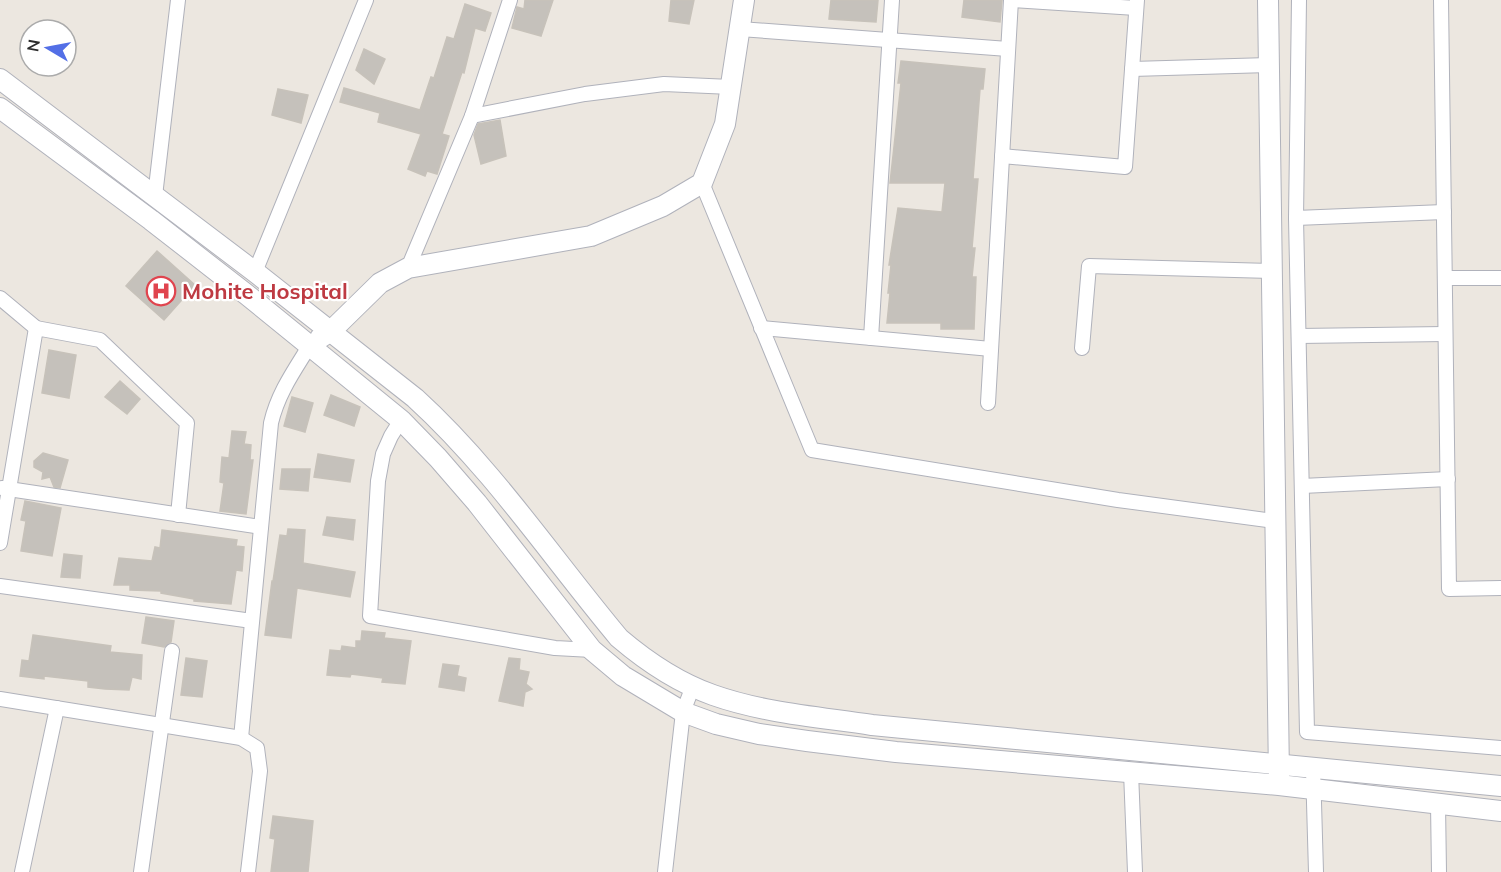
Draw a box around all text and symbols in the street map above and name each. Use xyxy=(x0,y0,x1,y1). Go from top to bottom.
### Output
north arrow xyxy=(18,18,78,78)
text: N xyxy=(22,38,44,53)
hospital icon: Mohite Hospital xyxy=(145,275,177,307)
place label: Mohite Hospital xyxy=(182,277,348,305)

